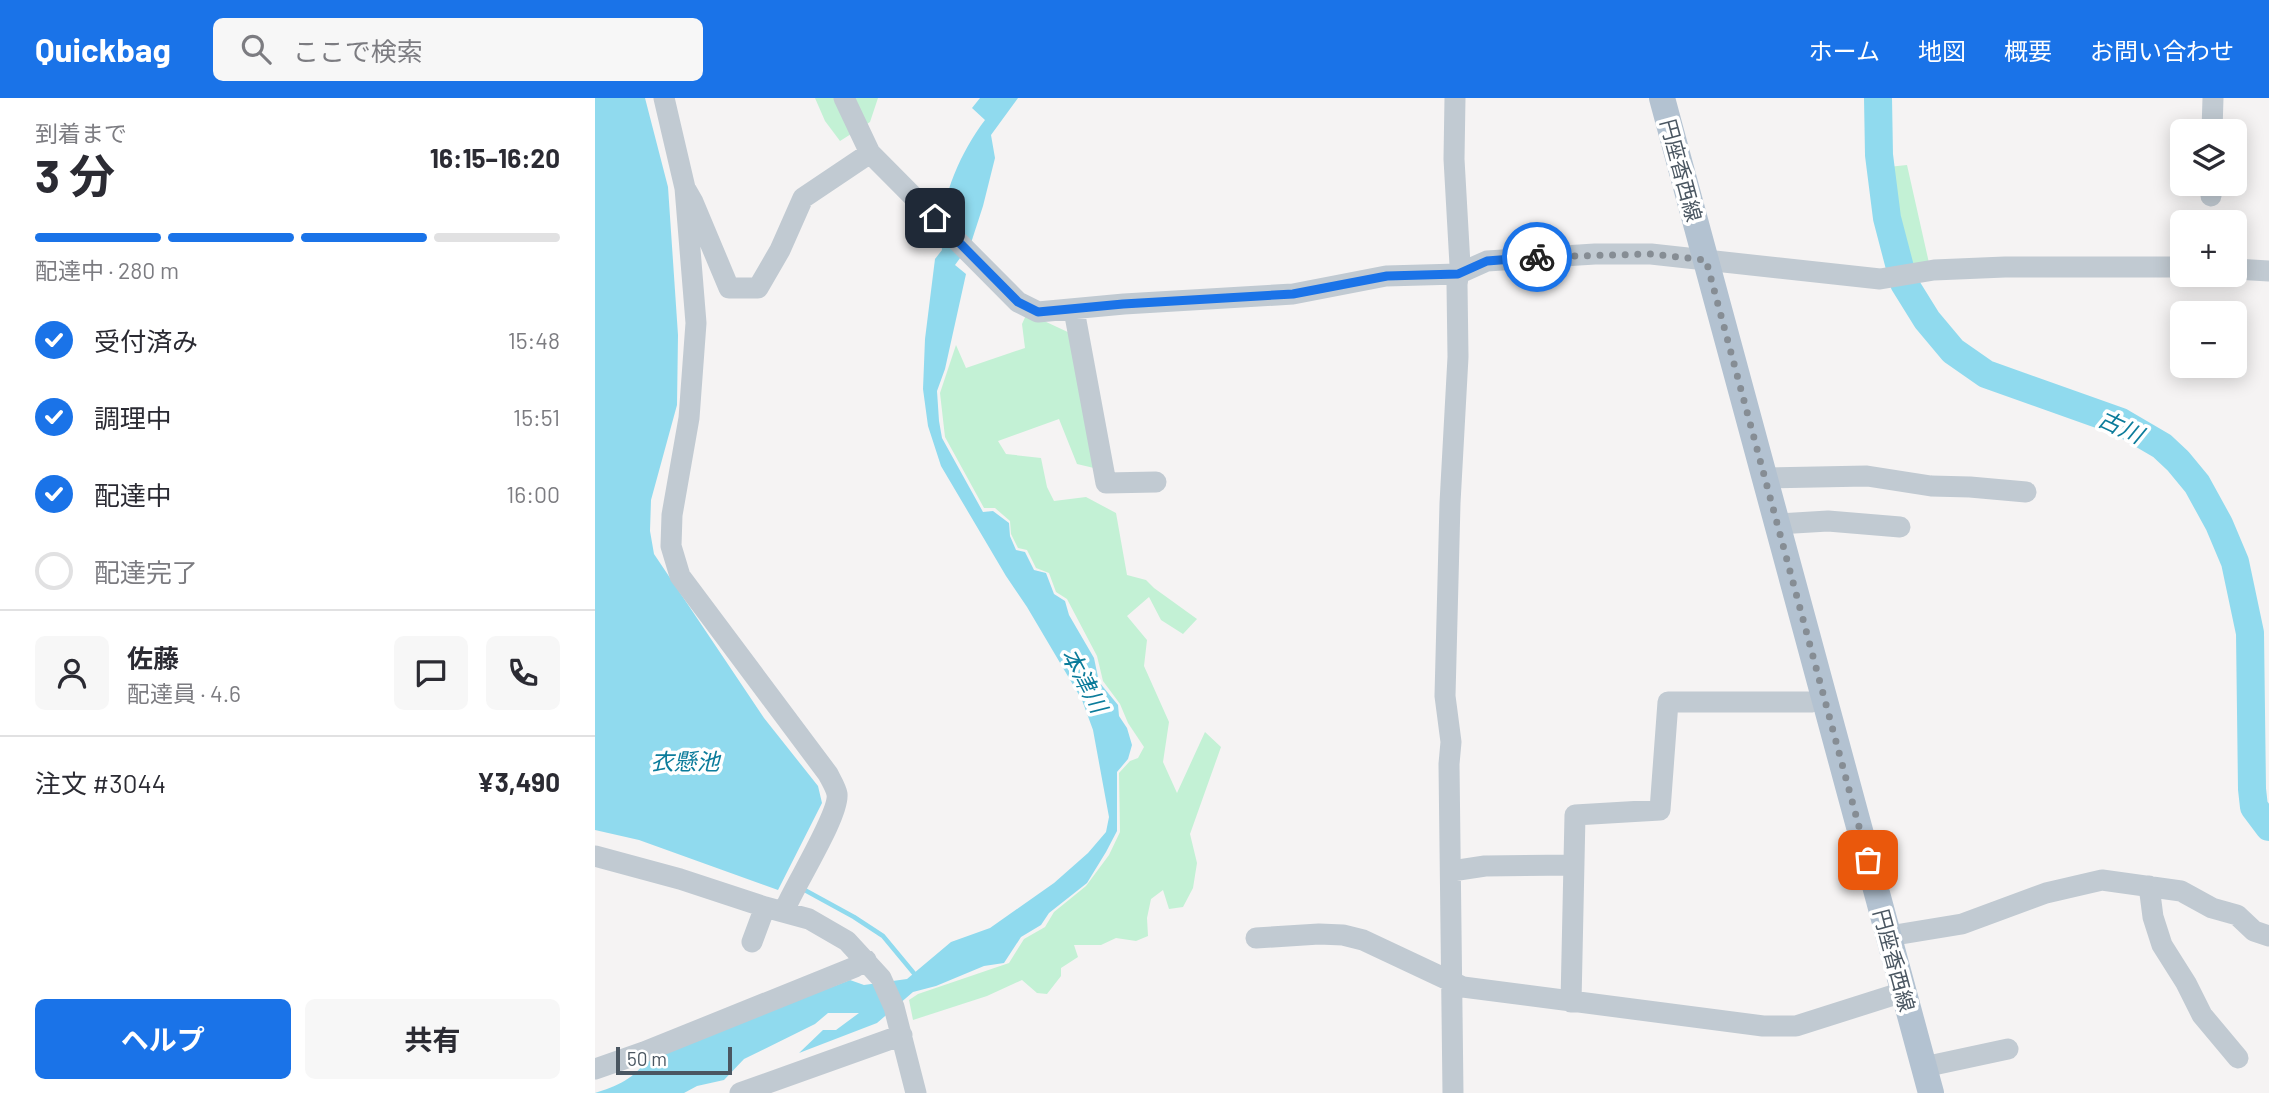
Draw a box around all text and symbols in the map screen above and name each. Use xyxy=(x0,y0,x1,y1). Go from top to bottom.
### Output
search box xyxy=(213,18,703,81)
text: Quickbag xyxy=(35,29,171,69)
icon: search xyxy=(237,30,275,68)
text: ここで検索 xyxy=(293,35,423,66)
text: ホーム xyxy=(1809,36,1880,65)
text: 地図 xyxy=(1918,36,1966,65)
text: 概要 xyxy=(2004,36,2052,65)
text: お問い合わせ xyxy=(2090,36,2234,65)
street label: 円座香西線 xyxy=(1656,116,1708,224)
text: 到着まで xyxy=(35,119,127,147)
map controls xyxy=(2170,119,2247,378)
button: layers xyxy=(2170,119,2247,196)
text: 16:15–16:20 xyxy=(430,142,560,173)
text: 3 分 xyxy=(35,147,115,202)
pin xyxy=(905,188,965,248)
icon: home xyxy=(916,199,954,237)
button: + xyxy=(2170,210,2247,287)
courier xyxy=(1502,222,1572,292)
icon: bike xyxy=(1518,238,1556,276)
text: 配達中 · 280 m xyxy=(35,256,179,284)
button: − xyxy=(2170,301,2247,378)
icon: check xyxy=(35,321,73,359)
text: 受付済み xyxy=(94,325,198,356)
text: 15:48 xyxy=(508,326,560,354)
icon: check xyxy=(35,398,73,436)
text: 調理中 xyxy=(94,402,172,433)
text: 15:51 xyxy=(513,403,560,431)
water label: 古川 xyxy=(2094,404,2150,450)
icon: check xyxy=(35,475,73,513)
text: 配達中 xyxy=(94,479,172,510)
text: 16:00 xyxy=(506,480,560,508)
text: 配達完了 xyxy=(94,556,198,587)
button: person xyxy=(35,636,109,710)
button: chat xyxy=(394,636,468,710)
button: phone xyxy=(486,636,560,710)
text: 佐藤 xyxy=(127,642,179,673)
water label: 本津川 xyxy=(1056,643,1115,720)
text: 配達員 · 4.6 xyxy=(127,679,241,707)
water label: 衣懸池 xyxy=(651,747,722,775)
text: ¥3,490 xyxy=(477,766,560,797)
text: 注文 #3044 xyxy=(35,767,166,798)
pin xyxy=(1838,830,1898,890)
icon: bag xyxy=(1849,841,1887,879)
street label: 円座香西線 xyxy=(1869,906,1921,1014)
button: ヘルプ xyxy=(35,999,291,1079)
button: 共有 xyxy=(305,999,560,1079)
scale bar xyxy=(616,1044,731,1076)
text: 50 m xyxy=(627,1047,667,1070)

